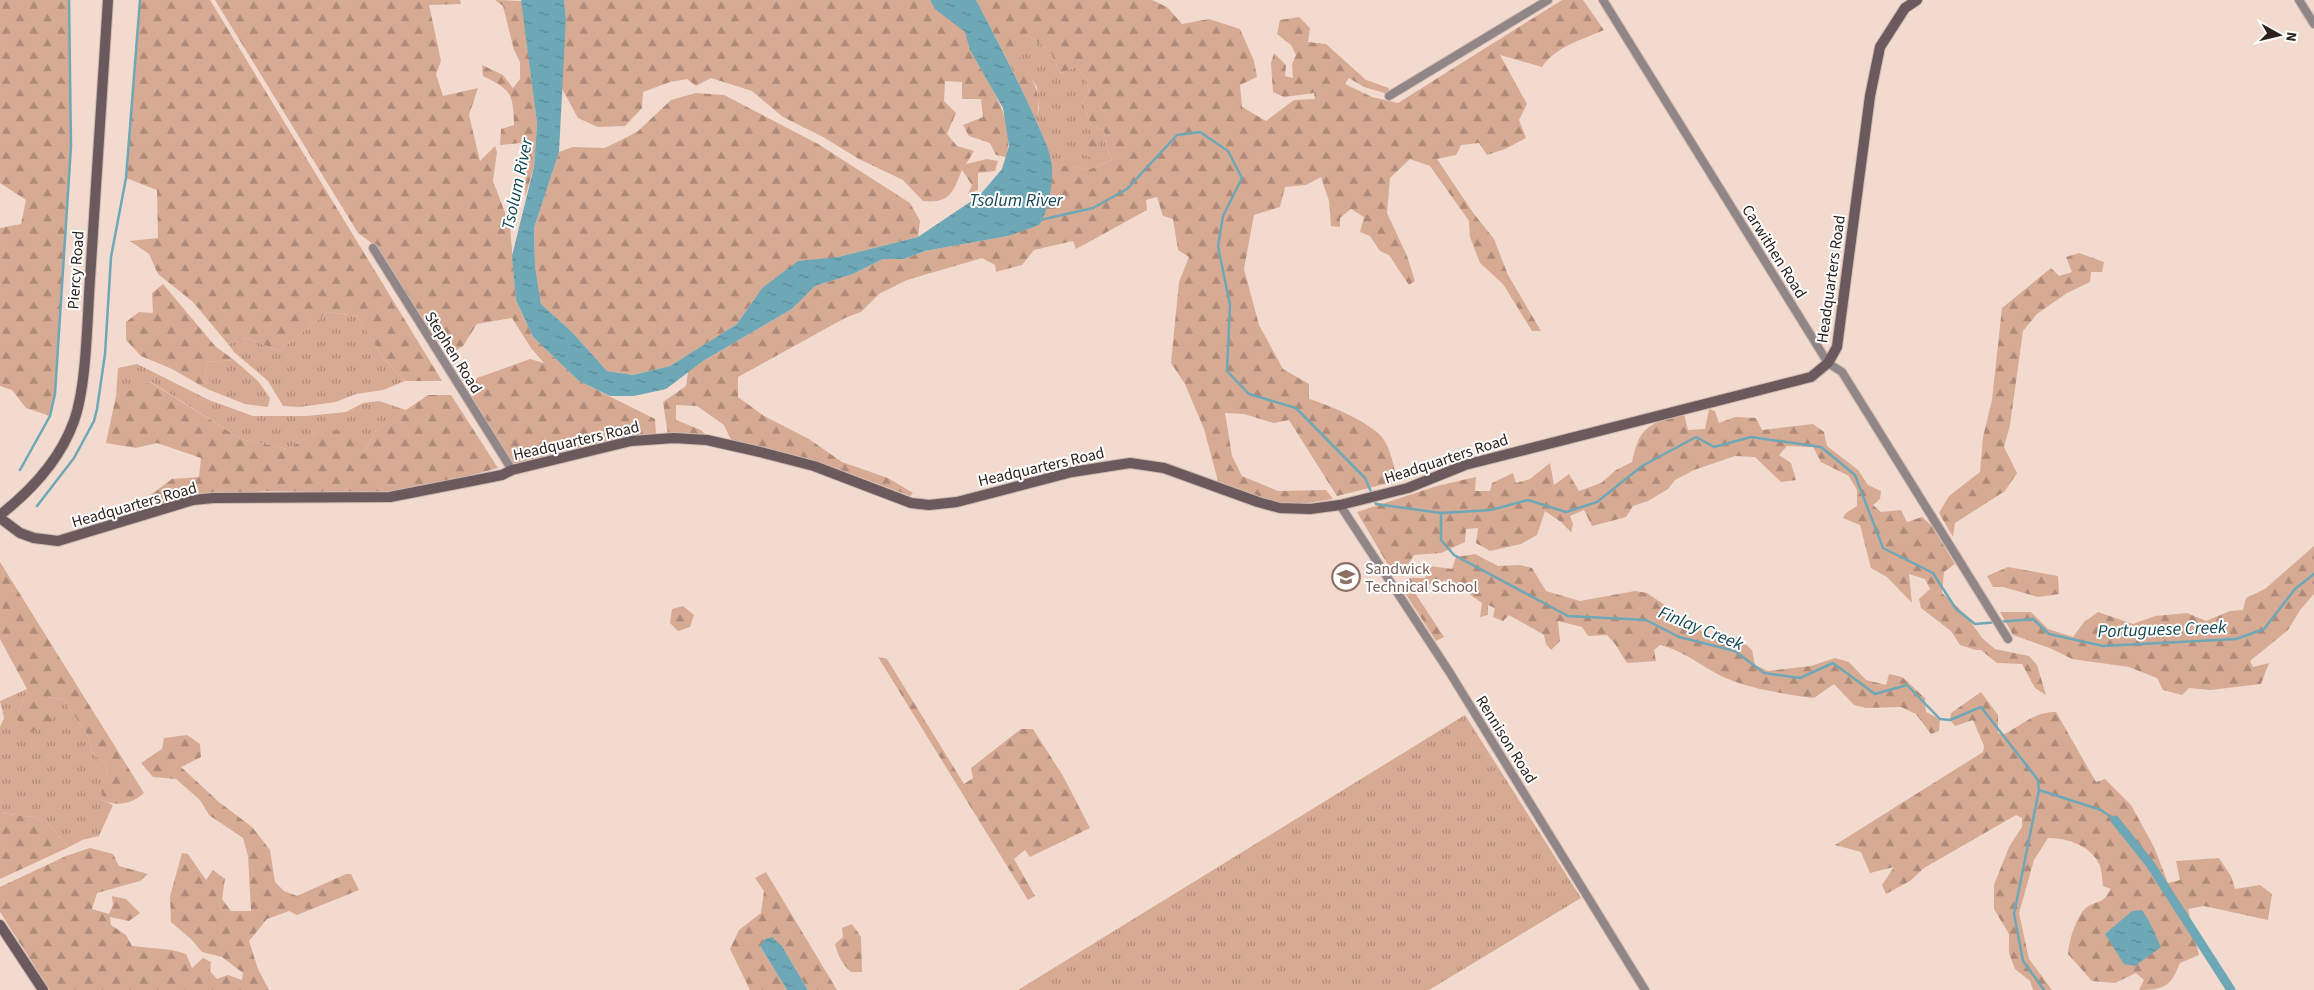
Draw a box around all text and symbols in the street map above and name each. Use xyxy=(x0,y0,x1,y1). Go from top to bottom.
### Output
north arrow xyxy=(2254,10,2304,60)
text: N xyxy=(2280,31,2301,43)
water label: Tsolum River xyxy=(496,135,540,232)
water label: Tsolum River xyxy=(969,188,1064,213)
street label: Carwithen Road xyxy=(1737,200,1812,303)
street label: Headquarters Road xyxy=(1811,214,1851,345)
street label: Piercy Road xyxy=(62,230,90,310)
street label: Stephen Road xyxy=(419,307,487,398)
street label: Headquarters Road xyxy=(511,416,642,466)
street label: Headquarters Road xyxy=(1381,429,1511,489)
street label: Headquarters Road xyxy=(976,442,1107,492)
street label: Headquarters Road xyxy=(69,477,199,533)
place label: Sandwick Technical School xyxy=(1365,558,1478,598)
school or university icon: Sandwick Technical School xyxy=(1331,562,1361,592)
water label: Finlay Creek xyxy=(1655,600,1747,657)
water label: Portuguese Creek xyxy=(2097,615,2227,644)
street label: Rennison Road xyxy=(1470,691,1542,788)

